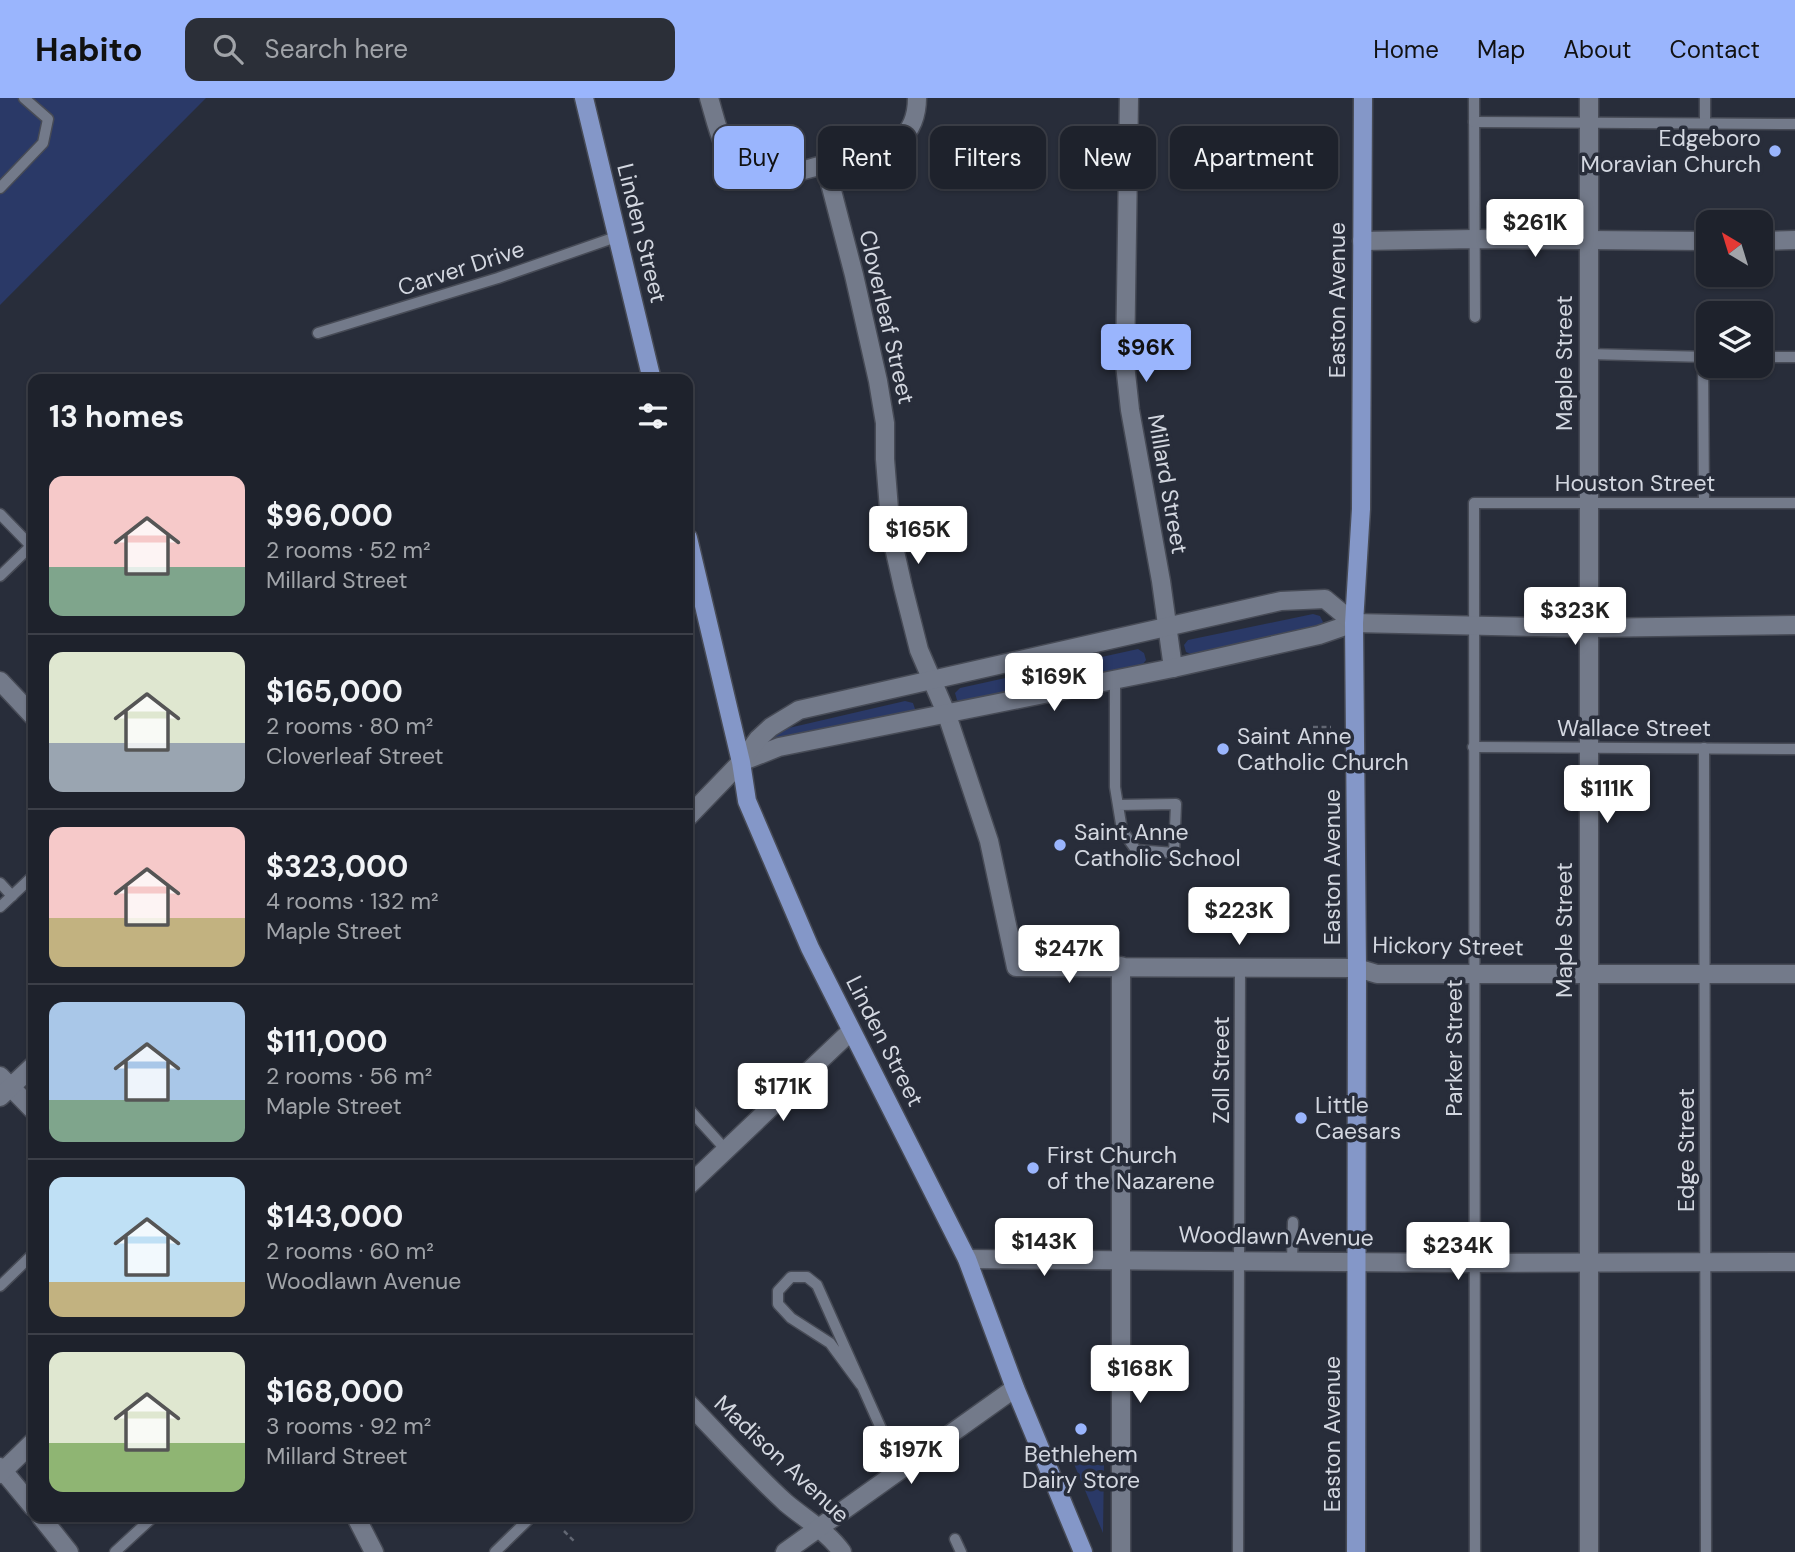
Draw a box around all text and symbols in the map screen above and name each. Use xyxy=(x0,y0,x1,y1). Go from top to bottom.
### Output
search box xyxy=(185,18,675,81)
text: Habito xyxy=(35,28,143,71)
icon: search xyxy=(209,30,247,68)
text: Search here xyxy=(265,32,408,66)
text: Home xyxy=(1373,34,1439,65)
text: Map xyxy=(1477,34,1525,65)
text: About xyxy=(1563,34,1632,65)
text: Contact xyxy=(1670,34,1760,65)
place label: Edgeboro Moravian Church xyxy=(1581,123,1761,179)
chip: Buy xyxy=(714,126,804,189)
chip: Rent xyxy=(818,126,916,189)
chip: Filters xyxy=(930,126,1046,189)
chip: New xyxy=(1060,126,1156,189)
chip: Apartment xyxy=(1170,126,1338,189)
marker: Edgeboro Moravian Church xyxy=(1767,143,1783,159)
street label: Linden Street xyxy=(610,160,674,306)
pin: $261K xyxy=(1486,200,1584,259)
text: $261K xyxy=(1502,207,1568,237)
north arrow xyxy=(1696,210,1773,287)
map controls xyxy=(1696,210,1773,378)
street label: Easton Avenue xyxy=(1322,222,1352,378)
street label: Cloverleaf Street xyxy=(852,227,922,407)
street label: Carver Drive xyxy=(394,233,528,303)
street label: Maple Street xyxy=(1549,295,1579,431)
button: layers xyxy=(1696,301,1773,378)
pin: $96K xyxy=(1105,324,1187,384)
text: $96K xyxy=(1117,332,1175,362)
text: 13 homes xyxy=(49,397,184,436)
icon: filters xyxy=(634,397,672,435)
street label: Millard Street xyxy=(1141,412,1195,556)
street label: Houston Street xyxy=(1555,468,1715,498)
text: $96,000 xyxy=(266,496,393,535)
icon: home xyxy=(105,504,189,588)
pin: $165K xyxy=(869,506,967,566)
text: $165K xyxy=(885,514,951,544)
text: 2 rooms · 52 m² xyxy=(266,535,431,565)
text: Millard Street xyxy=(266,565,407,595)
pin: $323K xyxy=(1526,588,1624,647)
text: $323K xyxy=(1540,595,1610,625)
pin: $169K xyxy=(1005,654,1103,713)
text: $169K xyxy=(1021,661,1087,691)
text: $165,000 xyxy=(266,672,403,711)
icon: home xyxy=(105,680,189,764)
text: 2 rooms · 80 m² xyxy=(266,711,433,741)
street label: Wallace Street xyxy=(1557,713,1711,743)
place label: Saint Anne Catholic Church xyxy=(1237,721,1409,777)
text: Cloverleaf Street xyxy=(266,741,444,771)
marker: Saint Anne Catholic Church xyxy=(1215,741,1231,757)
pin: $111K xyxy=(1558,766,1656,825)
text: $111K xyxy=(1580,773,1634,803)
street label: Easton Avenue xyxy=(1317,789,1347,945)
place label: Saint Anne Catholic School xyxy=(1074,817,1241,873)
marker: Saint Anne Catholic School xyxy=(1052,837,1068,853)
text: $323,000 xyxy=(266,847,408,886)
icon: home xyxy=(105,855,189,939)
street label: Maple Street xyxy=(1549,862,1579,998)
text: 4 rooms · 132 m² xyxy=(266,886,438,916)
pin: $223K xyxy=(1190,888,1288,947)
text: $223K xyxy=(1204,895,1274,925)
text: Maple Street xyxy=(266,916,402,946)
pin: $247K xyxy=(1020,926,1118,985)
street label: Hickory Street xyxy=(1372,930,1524,962)
text: $247K xyxy=(1034,933,1104,963)
street label: Linden Street xyxy=(839,971,931,1111)
street label: Parker Street xyxy=(1439,979,1469,1117)
street label: Zoll Street xyxy=(1206,1016,1236,1124)
text: $111,000 xyxy=(266,1022,388,1061)
icon: home xyxy=(105,1030,189,1114)
text: 2 rooms · 56 m² xyxy=(266,1061,432,1091)
pin: $171K xyxy=(734,1063,832,1123)
text: $171K xyxy=(754,1071,812,1101)
street label: Edge Street xyxy=(1671,1088,1701,1212)
place label: Little Caesars xyxy=(1315,1090,1401,1146)
text: Maple Street xyxy=(266,1091,402,1121)
marker: Little Caesars xyxy=(1293,1110,1309,1126)
place label: First Church of the Nazarene xyxy=(1047,1140,1215,1196)
marker: First Church of the Nazarene xyxy=(1025,1160,1041,1176)
text: $143,000 xyxy=(266,1197,403,1236)
icon: home xyxy=(105,1205,189,1289)
pin: $143K xyxy=(995,1218,1093,1278)
street label: Woodlawn Avenue xyxy=(1178,1219,1374,1253)
pin: $234K xyxy=(1409,1222,1507,1282)
text: $143K xyxy=(1011,1226,1077,1256)
text: $234K xyxy=(1422,1230,1494,1260)
text: 2 rooms · 60 m² xyxy=(266,1236,434,1266)
text: Woodlawn Avenue xyxy=(266,1266,461,1296)
pin: $168K xyxy=(1091,1346,1189,1405)
text: $168K xyxy=(1107,1353,1173,1383)
street label: Easton Avenue xyxy=(1317,1356,1347,1512)
text: $168,000 xyxy=(266,1372,404,1411)
icon: home xyxy=(105,1380,189,1464)
street label: Madison Avenue xyxy=(708,1389,856,1529)
text: 3 rooms · 92 m² xyxy=(266,1411,431,1441)
marker: Bethlehem Dairy Store xyxy=(1073,1421,1089,1437)
pin: $197K xyxy=(862,1426,960,1486)
text: $197K xyxy=(879,1434,943,1464)
place label: Bethlehem Dairy Store xyxy=(1022,1439,1140,1495)
text: Millard Street xyxy=(266,1441,407,1471)

